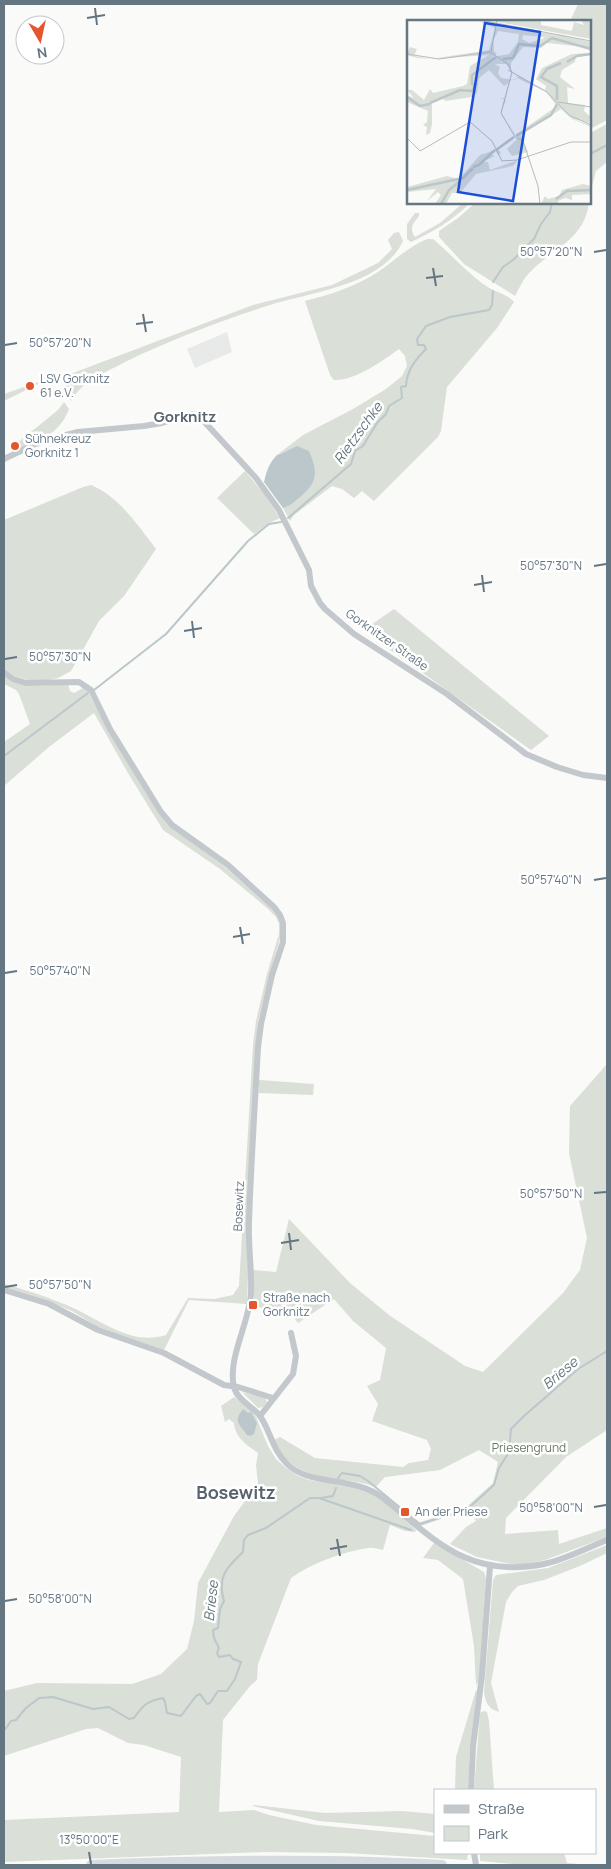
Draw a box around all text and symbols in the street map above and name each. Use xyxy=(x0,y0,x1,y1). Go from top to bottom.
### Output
north arrow xyxy=(15,15,65,65)
inset map xyxy=(407,20,591,204)
text: N xyxy=(36,43,49,64)
text: 50°57'20"N xyxy=(520,243,582,260)
text: 50°57'20"N xyxy=(29,334,91,351)
place label: LSV Gorknitz 61 e.V. xyxy=(40,370,110,401)
marker: LSV Gorknitz 61 e.V. xyxy=(24,380,36,392)
water label: Rietzschke xyxy=(329,397,387,467)
district label: Gorknitz xyxy=(154,406,216,427)
place label: Sühnekreuz Gorknitz 1 xyxy=(25,430,91,461)
marker: Sühnekreuz Gorknitz 1 xyxy=(9,440,21,452)
text: 50°57'30"N xyxy=(520,557,582,574)
street label: Gorknitzer Straße xyxy=(343,605,432,674)
text: 50°57'30"N xyxy=(29,648,91,665)
text: 50°57'40"N xyxy=(520,871,582,888)
text: 50°57'40"N xyxy=(29,962,91,979)
street label: Bosewitz xyxy=(229,1180,248,1232)
text: 50°57'50"N xyxy=(520,1185,582,1202)
text: 50°57'50"N xyxy=(29,1276,91,1293)
place label: Straße nach Gorknitz xyxy=(263,1289,330,1320)
marker: Straße nach Gorknitz xyxy=(247,1299,259,1311)
water label: Briese xyxy=(538,1352,582,1393)
park label: Priesengrund xyxy=(492,1439,566,1456)
district label: Bosewitz xyxy=(196,1480,276,1504)
text: 50°58'00"N xyxy=(519,1499,583,1516)
place label: An der Priese xyxy=(415,1503,488,1520)
marker: An der Priese xyxy=(399,1506,411,1518)
water label: Briese xyxy=(199,1579,222,1622)
text: 50°58'00"N xyxy=(28,1590,92,1607)
legend xyxy=(434,1789,596,1854)
text: Straße xyxy=(478,1798,525,1819)
text: Park xyxy=(478,1823,508,1844)
text: 13°50'00"E xyxy=(59,1831,119,1848)

